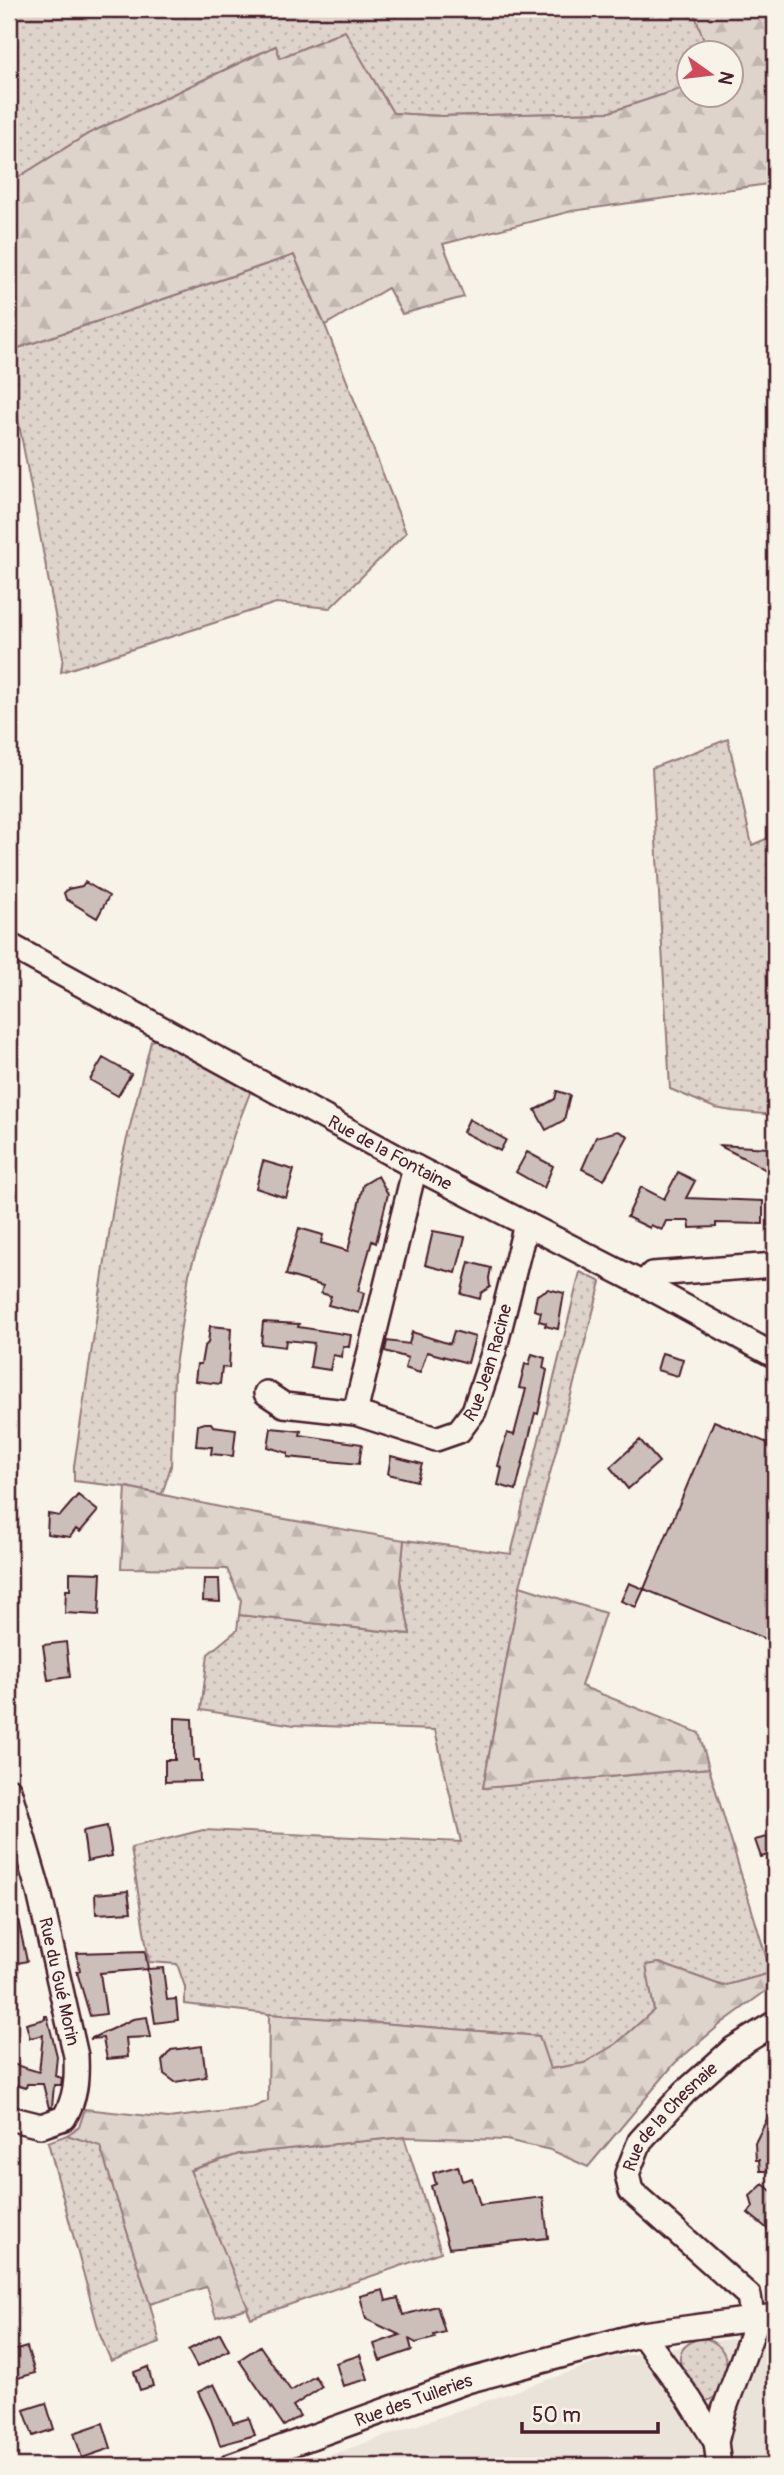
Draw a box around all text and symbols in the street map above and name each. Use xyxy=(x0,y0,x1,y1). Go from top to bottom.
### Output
north arrow xyxy=(676,38,746,108)
text: N xyxy=(712,69,739,87)
street label: Rue de la Fontaine xyxy=(324,1110,456,1196)
street label: Rue Jean Racine xyxy=(459,1301,517,1427)
street label: Rue du Gué Morin xyxy=(33,1915,84,2048)
street label: Rue de la Chesnaie xyxy=(618,2057,723,2175)
street label: Rue des Tuileries xyxy=(352,2369,475,2432)
scale bar xyxy=(522,2391,658,2435)
text: 50 m xyxy=(532,2402,581,2429)

